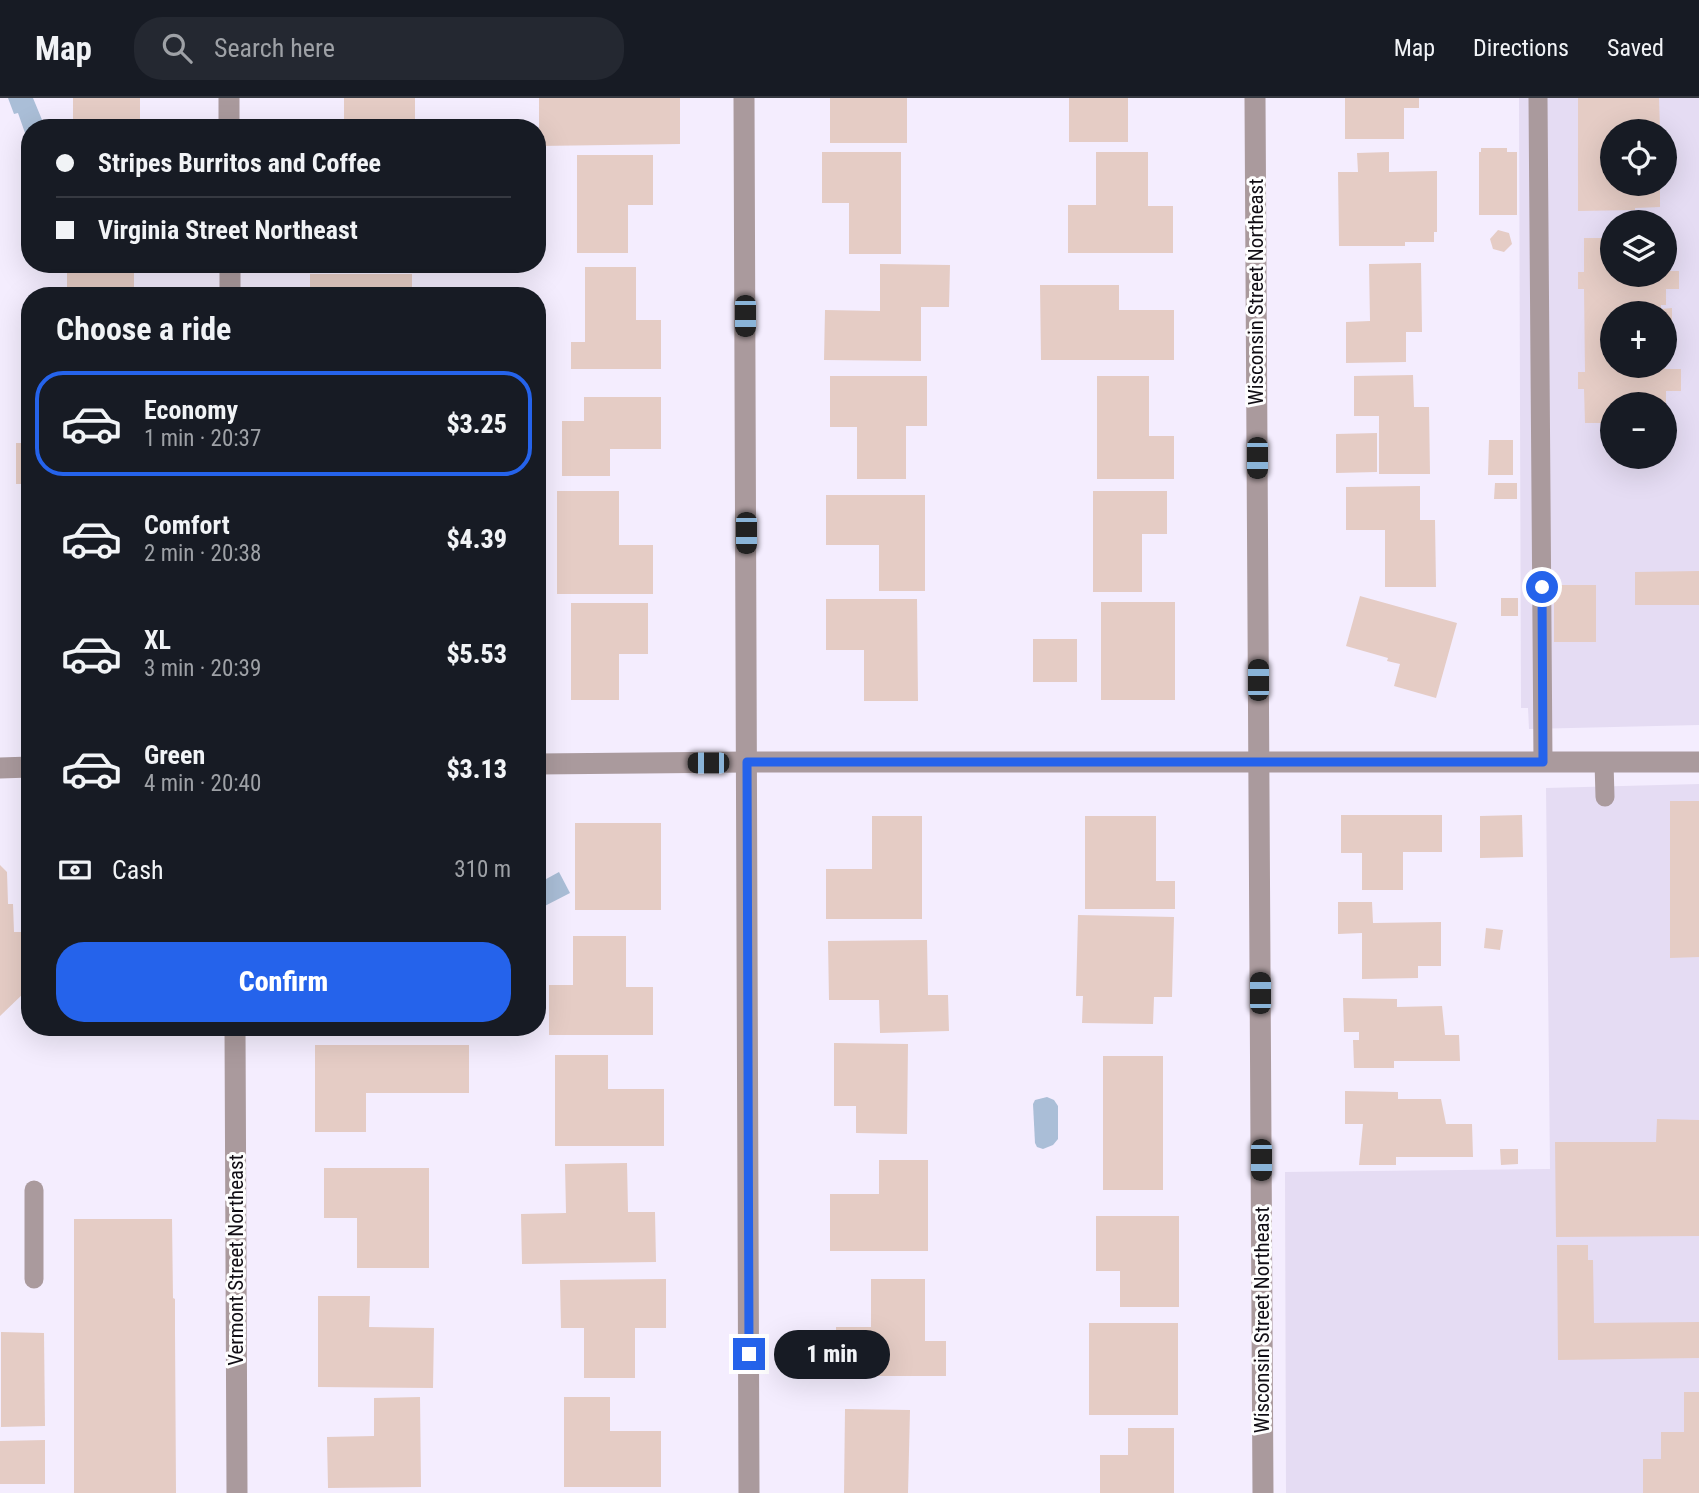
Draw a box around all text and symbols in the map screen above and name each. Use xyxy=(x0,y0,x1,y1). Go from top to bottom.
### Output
search box xyxy=(134,17,624,80)
text: Map xyxy=(35,29,92,68)
icon: search xyxy=(158,29,196,67)
text: Search here xyxy=(214,33,335,63)
text: Map xyxy=(1394,34,1435,62)
text: Directions xyxy=(1473,34,1569,62)
text: Saved xyxy=(1607,34,1664,62)
map controls xyxy=(1600,119,1677,469)
button: locate xyxy=(1600,119,1677,196)
text: Stripes Burritos and Coffee xyxy=(98,148,381,178)
street label: Wisconsin Street Northeast xyxy=(1244,179,1268,405)
button: layers xyxy=(1600,210,1677,287)
text: Virginia Street Northeast xyxy=(98,215,358,245)
car xyxy=(735,295,756,337)
button: + xyxy=(1600,301,1677,378)
text: Choose a ride xyxy=(56,310,231,348)
icon: car xyxy=(60,392,123,455)
button: − xyxy=(1600,392,1677,469)
text: Economy xyxy=(144,395,238,425)
text: $3.25 xyxy=(446,409,507,439)
text: 1 min · 20:37 xyxy=(144,425,261,452)
car xyxy=(1247,437,1268,479)
icon: car xyxy=(60,507,123,570)
text: Comfort xyxy=(144,510,230,540)
car xyxy=(736,512,757,554)
text: $4.39 xyxy=(446,524,507,554)
text: 2 min · 20:38 xyxy=(144,540,261,567)
route start xyxy=(1526,571,1558,603)
icon: car xyxy=(60,622,123,685)
text: XL xyxy=(144,625,171,655)
text: $5.53 xyxy=(446,639,507,669)
text: 3 min · 20:39 xyxy=(144,655,261,682)
car xyxy=(1248,659,1269,701)
icon: car xyxy=(60,737,123,800)
text: Green xyxy=(144,740,205,770)
car xyxy=(688,753,730,774)
text: $3.13 xyxy=(446,754,507,784)
text: 4 min · 20:40 xyxy=(144,770,261,797)
icon: cash xyxy=(56,851,94,889)
text: Cash xyxy=(112,855,164,885)
text: 310 m xyxy=(454,856,511,883)
button: Confirm xyxy=(56,942,511,1022)
car xyxy=(1250,972,1271,1014)
car xyxy=(1251,1139,1272,1181)
street label: Vermont Street Northeast xyxy=(224,1154,248,1366)
street label: Wisconsin Street Northeast xyxy=(1250,1207,1274,1433)
callout: 1 min xyxy=(774,1330,889,1378)
route end xyxy=(733,1338,765,1370)
text: 1 min xyxy=(806,1341,858,1368)

